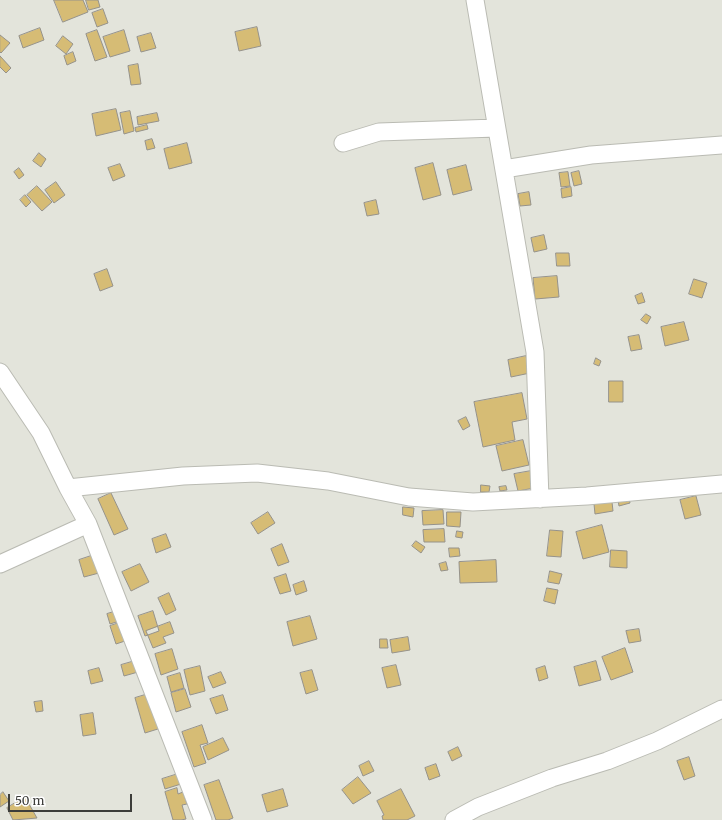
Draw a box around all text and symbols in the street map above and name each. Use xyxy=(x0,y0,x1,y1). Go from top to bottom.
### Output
scale bar xyxy=(10,786,134,812)
text: 50 m xyxy=(15,793,44,808)

